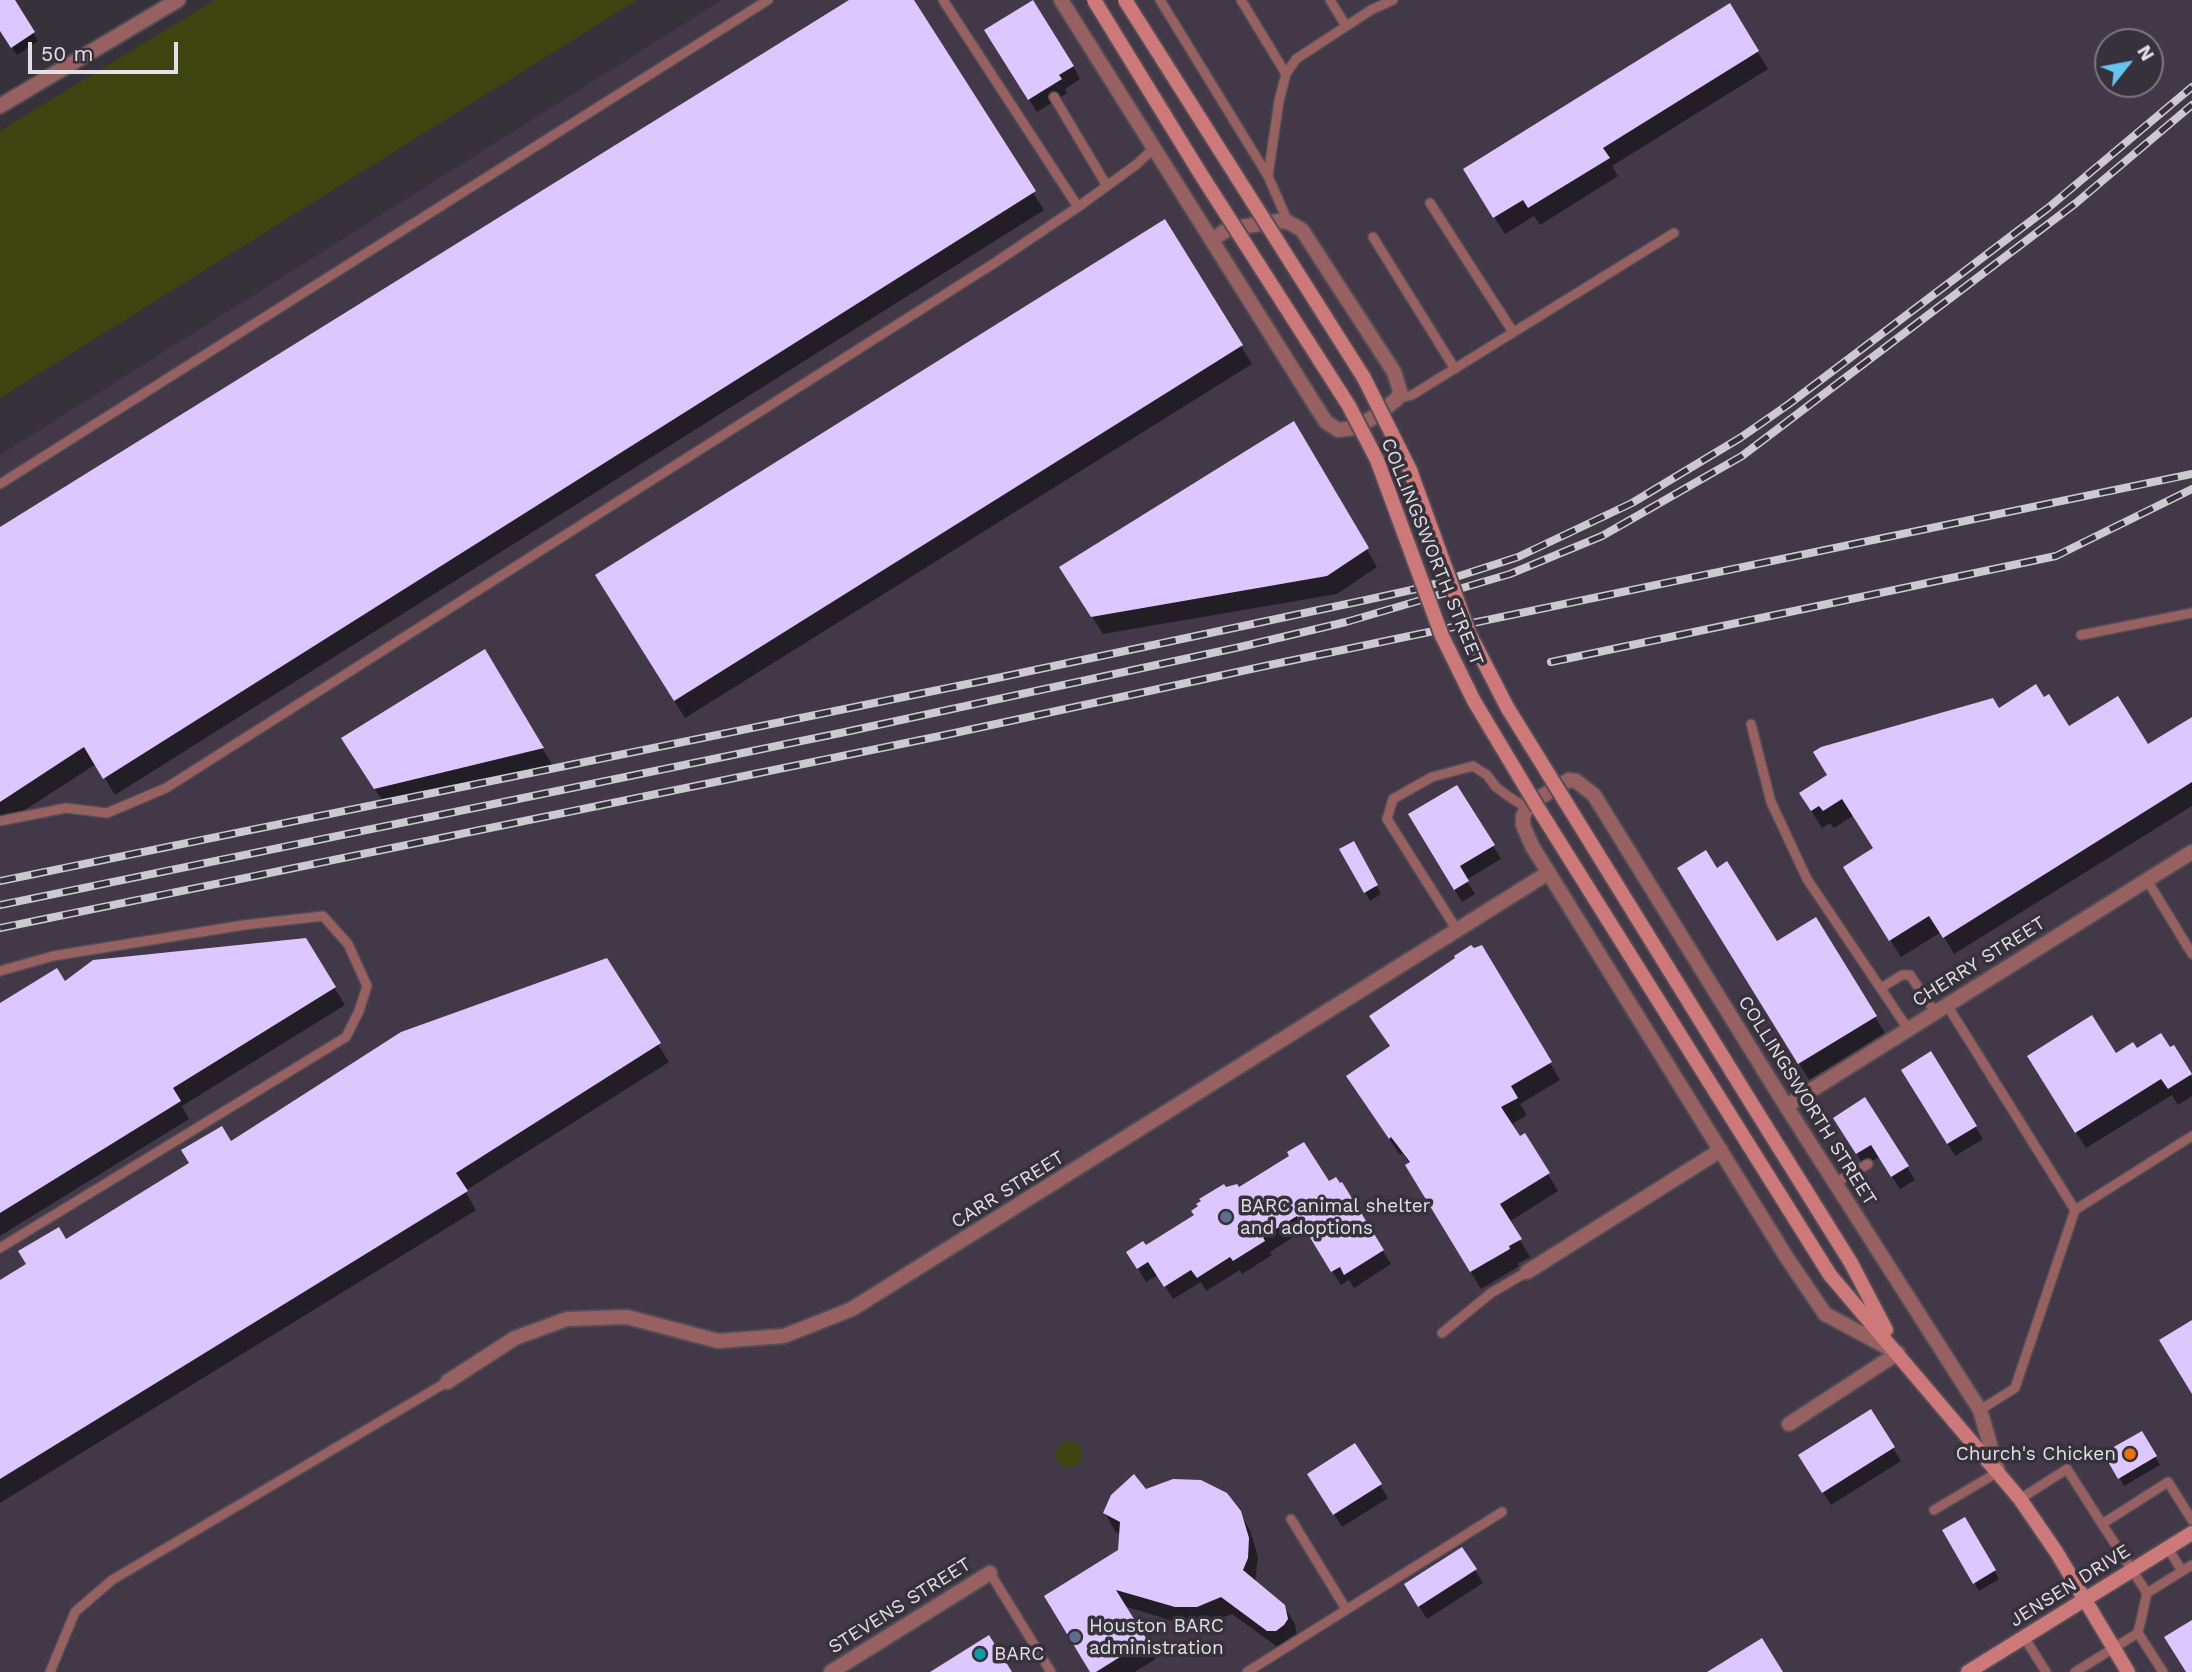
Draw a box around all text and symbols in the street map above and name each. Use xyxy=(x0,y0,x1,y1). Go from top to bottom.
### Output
scale bar xyxy=(32,28,182,72)
north arrow xyxy=(2094,28,2164,98)
text: 50 m xyxy=(41,41,93,66)
text: N xyxy=(2132,41,2159,65)
street label: COLLINGSWORTH STREET xyxy=(1376,435,1488,669)
street label: CHERRY STREET xyxy=(1908,912,2050,1012)
street label: COLLINGSWORTH STREET xyxy=(1733,992,1881,1210)
street label: CARR STREET xyxy=(947,1146,1069,1234)
place label: BARC animal shelter and adoptions xyxy=(1240,1195,1430,1239)
marker: BARC animal shelter and adoptions xyxy=(1218,1209,1234,1225)
place label: Church's Chicken xyxy=(1956,1443,2116,1465)
marker: Church's Chicken xyxy=(2122,1446,2138,1462)
street label: JENSEN DRIVE xyxy=(2005,1540,2135,1632)
street label: STEVENS STREET xyxy=(825,1553,975,1659)
place label: Houston BARC administration xyxy=(1089,1615,1224,1659)
marker: Houston BARC administration xyxy=(1067,1629,1083,1645)
place label: BARC xyxy=(994,1643,1044,1665)
marker: BARC xyxy=(972,1646,988,1662)

